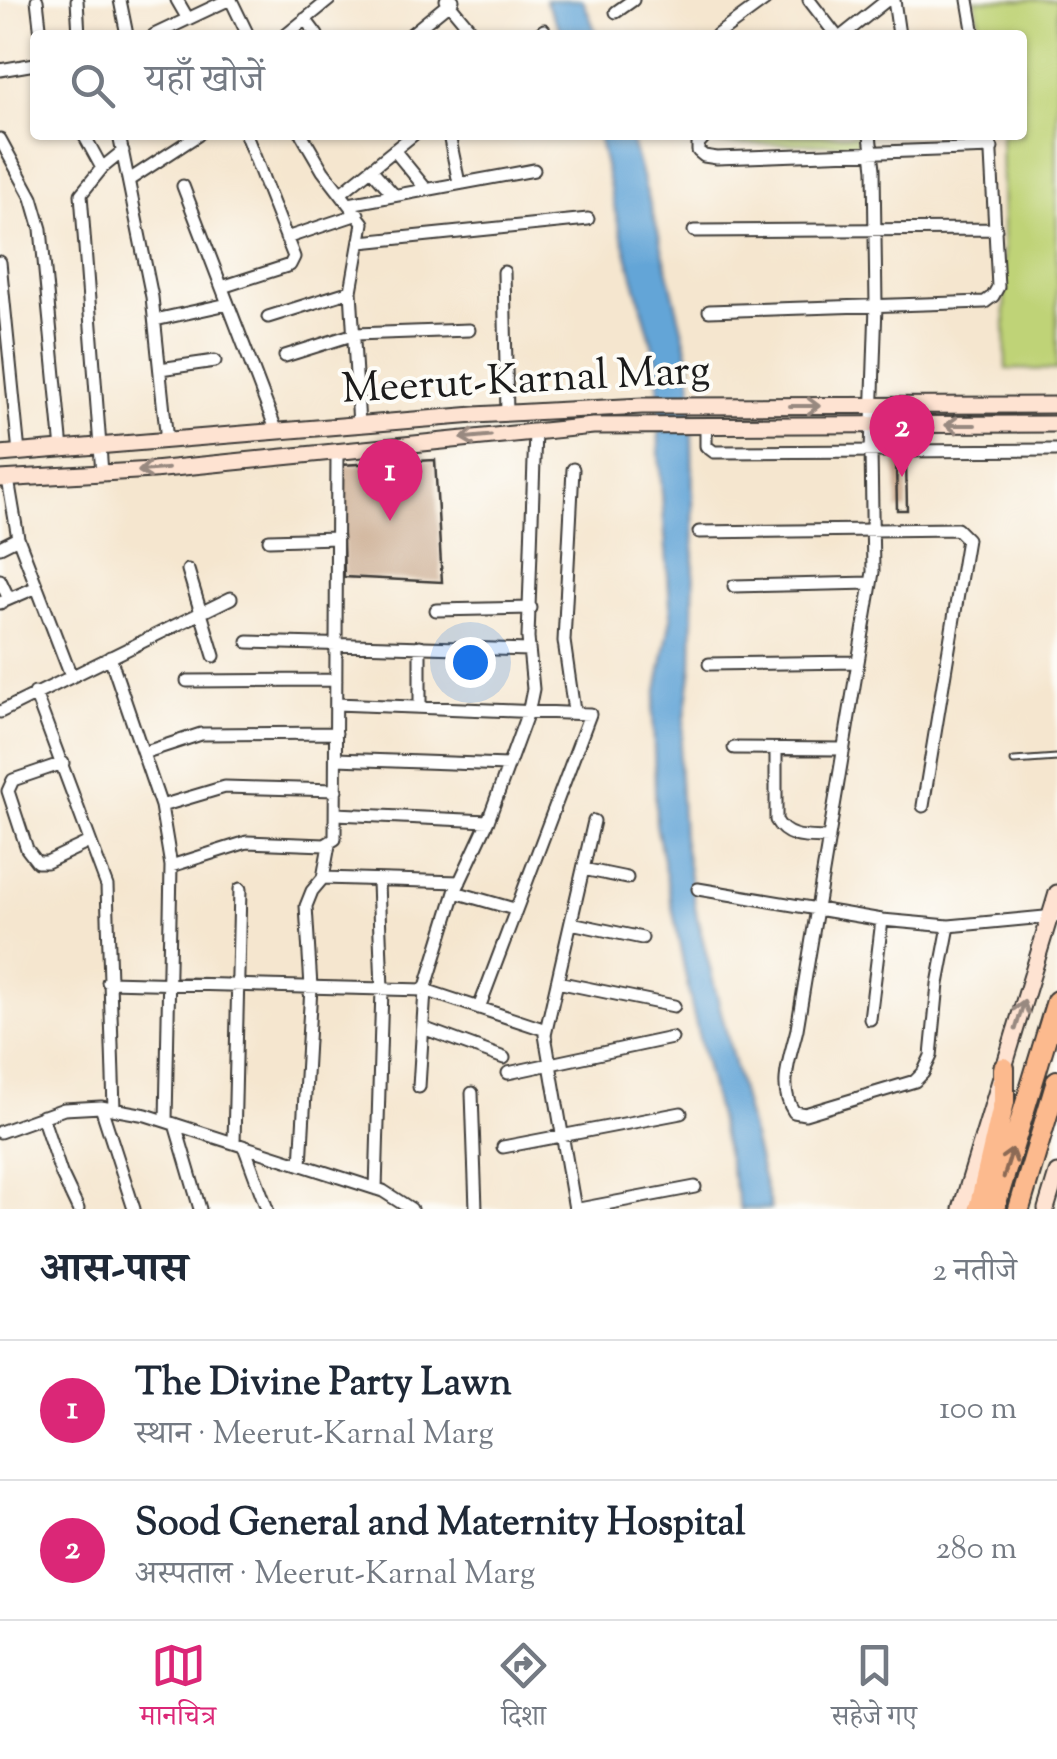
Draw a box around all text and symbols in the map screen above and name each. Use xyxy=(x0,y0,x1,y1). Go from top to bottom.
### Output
search box xyxy=(30,30,1027,140)
text: यहाँ खोजें xyxy=(145,55,264,109)
icon: search xyxy=(65,58,120,113)
street label: Meerut-Karnal Marg xyxy=(340,342,712,422)
pin: 2 xyxy=(870,394,934,477)
one-way arrow xyxy=(788,396,821,416)
one-way arrow xyxy=(944,416,976,434)
one-way arrow xyxy=(460,428,493,447)
pin: 1 xyxy=(358,438,422,521)
one-way arrow xyxy=(137,460,169,479)
your location xyxy=(445,637,496,688)
one-way arrow xyxy=(1012,1000,1030,1031)
one-way arrow xyxy=(1000,1148,1018,1180)
text: आस-पास xyxy=(40,1241,188,1301)
text: 2 नतीजे xyxy=(932,1249,1017,1295)
text: The Divine Party Lawn xyxy=(135,1358,512,1412)
text: 1 xyxy=(67,1387,78,1433)
text: 100 m xyxy=(939,1387,1017,1433)
text: स्थान · Meerut-Karnal Marg xyxy=(135,1412,494,1458)
text: Sood General and Maternity Hospital xyxy=(135,1498,746,1552)
text: 2 xyxy=(65,1527,80,1573)
text: 280 m xyxy=(936,1527,1017,1573)
text: अस्पताल · Meerut-Karnal Marg xyxy=(135,1552,535,1598)
tab: मानचित्र xyxy=(140,1638,216,1743)
tab: दिशा xyxy=(496,1638,551,1743)
tab: सहेजे गए xyxy=(831,1638,917,1743)

